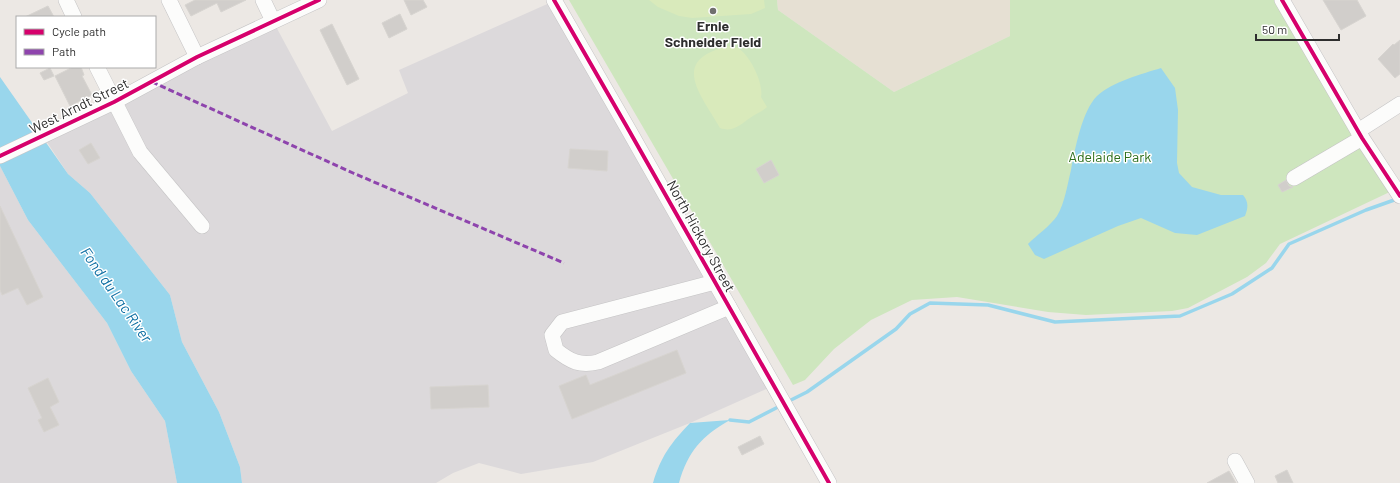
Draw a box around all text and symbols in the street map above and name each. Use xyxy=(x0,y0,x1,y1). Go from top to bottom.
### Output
marker: Ernie Schneider Field xyxy=(708,6,718,16)
legend xyxy=(16,16,156,68)
scale bar xyxy=(1256,16,1339,42)
place label: Ernie Schneider Field xyxy=(665,17,761,50)
text: 50 m xyxy=(1262,22,1287,36)
text: Cycle path xyxy=(52,24,106,38)
text: Path xyxy=(52,44,76,58)
street label: West Arndt Street xyxy=(26,74,131,137)
park label: Adelaide Park xyxy=(1069,148,1151,165)
street label: North Hickory Street xyxy=(664,177,739,295)
water label: Fond du Lac River xyxy=(77,243,157,346)

